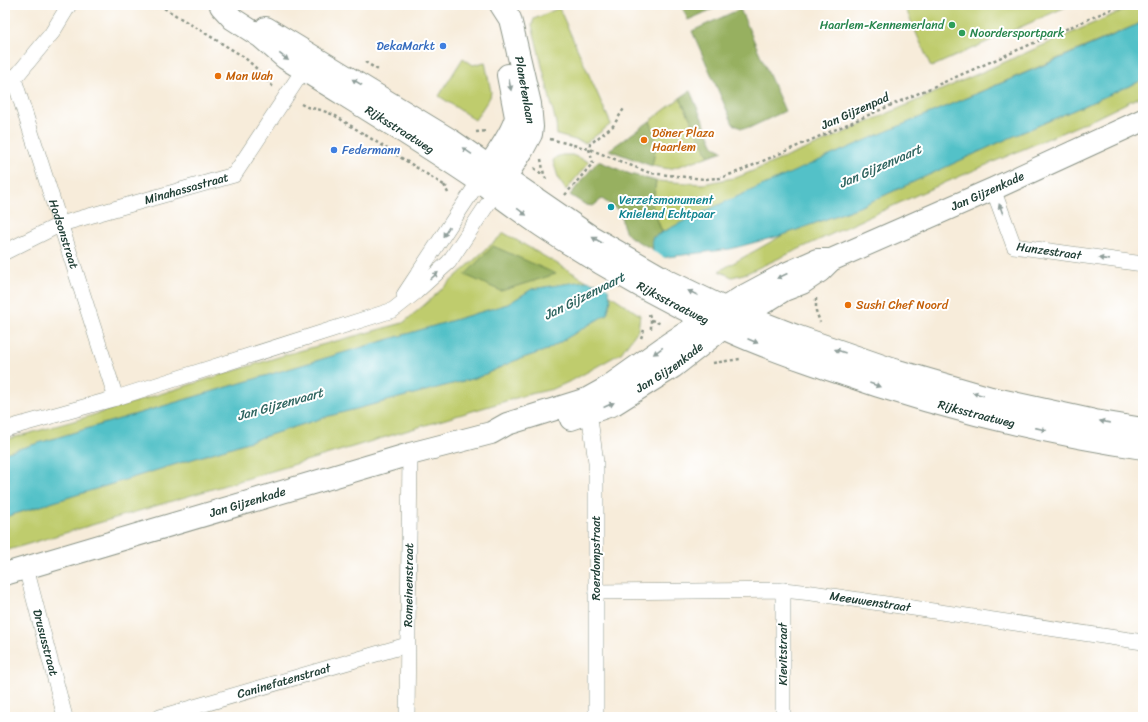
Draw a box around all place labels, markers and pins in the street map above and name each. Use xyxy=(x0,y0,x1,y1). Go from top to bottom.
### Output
place label: Haarlem-Kennemerland xyxy=(820,14,946,36)
marker: Haarlem-Kennemerland xyxy=(947,20,957,30)
place label: Noordersportpark xyxy=(970,22,1065,44)
marker: Noordersportpark xyxy=(957,28,967,38)
place label: DekaMarkt xyxy=(376,35,435,57)
marker: DekaMarkt xyxy=(438,41,448,51)
place label: Man Wah xyxy=(226,65,273,87)
marker: Man Wah xyxy=(213,71,223,81)
place label: Döner Plaza Haarlem xyxy=(652,122,714,158)
marker: Döner Plaza Haarlem xyxy=(639,135,649,145)
place label: Federmann xyxy=(342,139,401,161)
marker: Federmann xyxy=(329,145,339,155)
place label: Verzetsmonument Knielend Echtpaar xyxy=(619,189,716,225)
marker: Verzetsmonument Knielend Echtpaar xyxy=(606,202,616,212)
place label: Sushi Chef Noord xyxy=(856,294,949,316)
marker: Sushi Chef Noord xyxy=(843,300,853,310)

